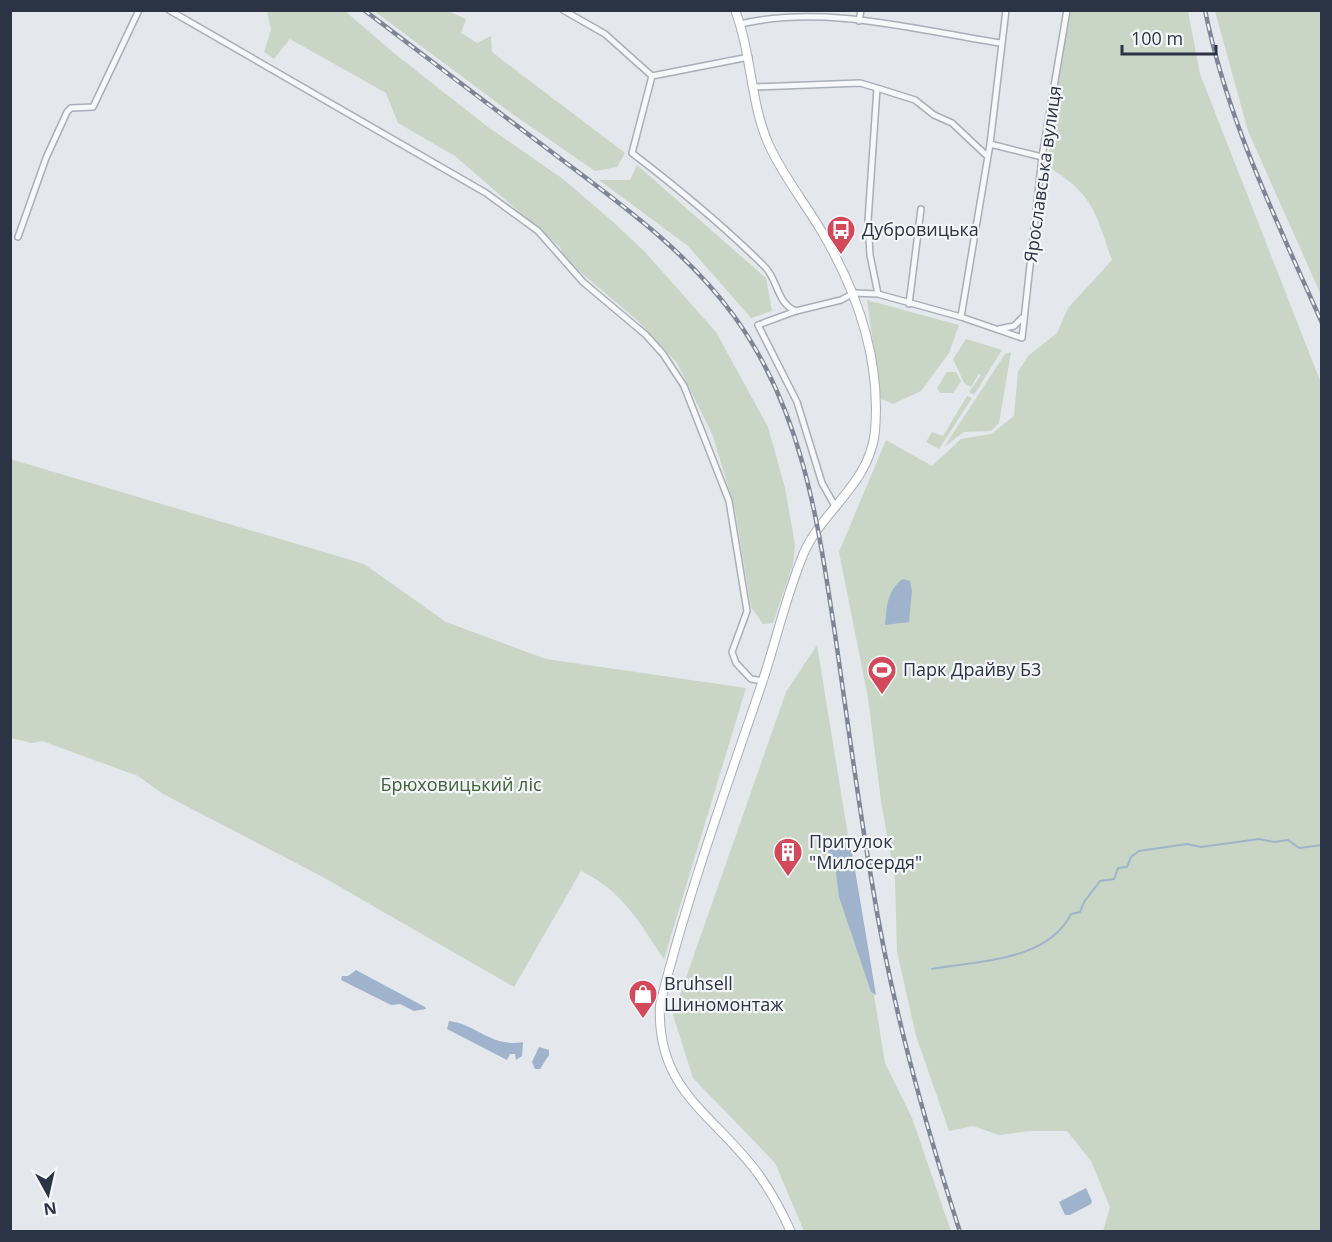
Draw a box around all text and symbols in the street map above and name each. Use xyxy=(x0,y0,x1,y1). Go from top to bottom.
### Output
scale bar xyxy=(1122,18,1216,56)
text: 100 m xyxy=(1131,26,1183,50)
street label: Ярославська вулиця xyxy=(1018,84,1066,264)
bus stop icon: Дубровицька xyxy=(825,214,857,256)
place label: Дубровицька xyxy=(862,217,979,241)
sports icon: Парк Драйву Б3 xyxy=(866,654,898,696)
place label: Парк Драйву Б3 xyxy=(903,657,1041,681)
park label: Брюховицький ліс xyxy=(380,772,542,796)
place label: Притулок "Милосердя" xyxy=(809,829,922,874)
building icon: Притулок "Милосердя" xyxy=(772,836,804,878)
place label: Bruhsell Шиномонтаж xyxy=(664,971,784,1016)
shop icon: Bruhsell Шиномонтаж xyxy=(627,978,659,1020)
north arrow xyxy=(18,1164,78,1224)
text: N xyxy=(42,1197,58,1221)

